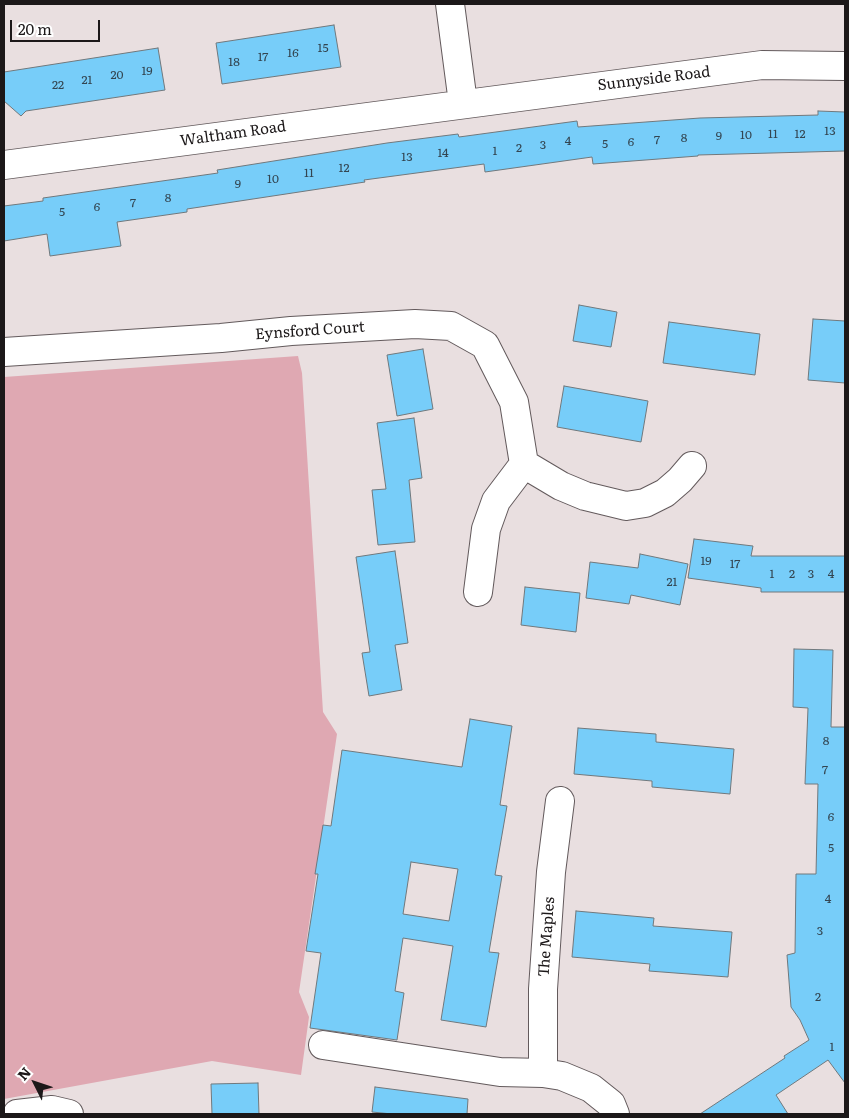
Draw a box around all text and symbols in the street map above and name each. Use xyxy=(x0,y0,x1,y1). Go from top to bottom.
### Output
scale bar xyxy=(12,10,102,42)
text: 20 m xyxy=(18,17,52,40)
house number: 15 xyxy=(318,41,328,55)
house number: 16 xyxy=(287,46,299,60)
house number: 17 xyxy=(258,50,268,64)
house number: 18 xyxy=(228,55,240,69)
street label: Sunnyside Road xyxy=(597,63,711,95)
house number: 19 xyxy=(141,64,153,78)
house number: 20 xyxy=(110,68,124,82)
house number: 21 xyxy=(82,73,92,87)
house number: 22 xyxy=(52,78,64,92)
street label: Waltham Road xyxy=(179,118,287,150)
house number: 13 xyxy=(824,124,836,138)
house number: 11 xyxy=(768,127,778,141)
house number: 12 xyxy=(795,127,805,141)
house number: 10 xyxy=(740,128,752,142)
house number: 9 xyxy=(716,129,722,143)
house number: 8 xyxy=(681,131,687,145)
house number: 7 xyxy=(654,133,660,147)
house number: 4 xyxy=(565,134,571,148)
house number: 6 xyxy=(628,135,634,149)
house number: 5 xyxy=(602,137,608,151)
house number: 3 xyxy=(540,138,546,152)
house number: 2 xyxy=(516,141,522,155)
house number: 1 xyxy=(493,144,497,158)
house number: 14 xyxy=(437,146,449,160)
house number: 13 xyxy=(401,150,413,164)
house number: 12 xyxy=(339,161,349,175)
house number: 11 xyxy=(304,166,314,180)
house number: 10 xyxy=(267,172,279,186)
house number: 9 xyxy=(235,177,241,191)
house number: 8 xyxy=(165,191,171,205)
house number: 7 xyxy=(130,196,136,210)
house number: 6 xyxy=(94,200,100,214)
house number: 5 xyxy=(59,205,65,219)
street label: Eynsford Court xyxy=(255,318,365,344)
house number: 19 xyxy=(700,554,712,568)
house number: 17 xyxy=(730,557,740,571)
house number: 1 xyxy=(770,567,774,581)
house number: 2 xyxy=(789,567,795,581)
house number: 3 xyxy=(808,567,814,581)
house number: 4 xyxy=(828,567,834,581)
house number: 21 xyxy=(667,575,677,589)
house number: 8 xyxy=(823,734,829,748)
house number: 7 xyxy=(822,763,828,777)
house number: 6 xyxy=(828,810,834,824)
house number: 5 xyxy=(828,841,834,855)
house number: 4 xyxy=(825,892,831,906)
street label: The Maples xyxy=(535,896,559,978)
house number: 3 xyxy=(817,924,823,938)
house number: 2 xyxy=(815,990,821,1004)
house number: 1 xyxy=(830,1040,834,1054)
north arrow xyxy=(10,1058,60,1108)
text: N xyxy=(12,1062,35,1084)

